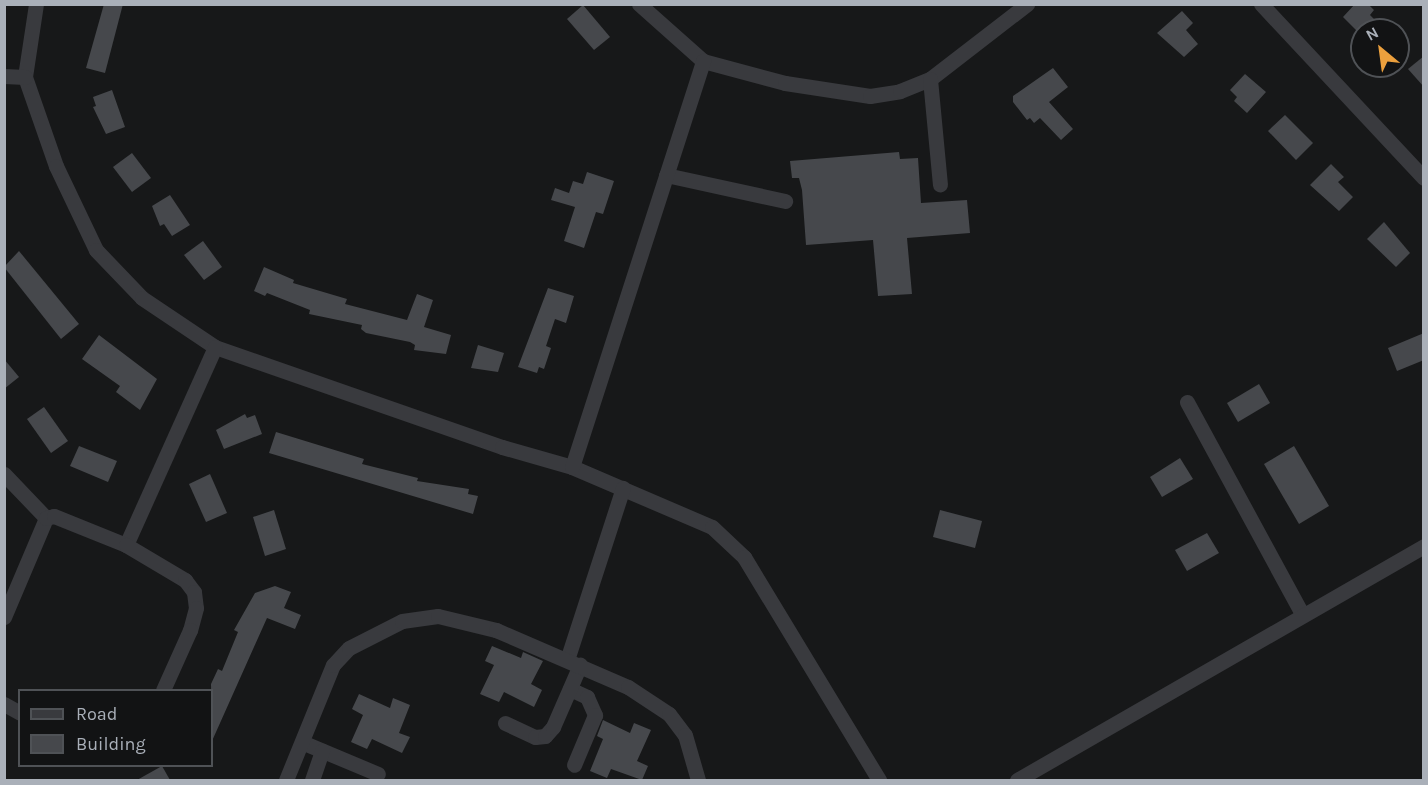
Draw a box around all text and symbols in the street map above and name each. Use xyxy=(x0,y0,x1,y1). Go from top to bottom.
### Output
north arrow xyxy=(1350,18,1410,78)
text: N xyxy=(1362,22,1382,45)
legend xyxy=(18,689,213,767)
text: Road xyxy=(76,703,117,725)
text: Building xyxy=(76,733,146,755)

